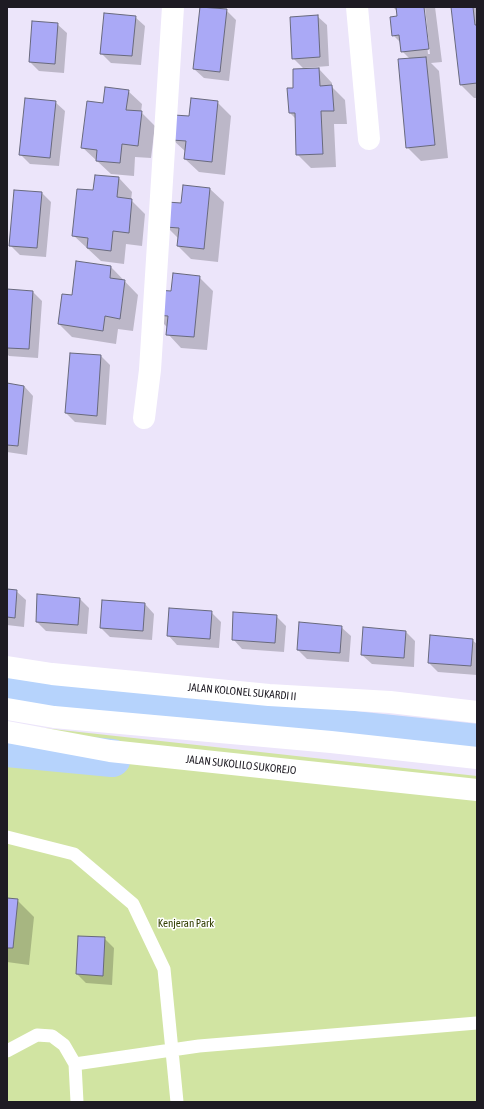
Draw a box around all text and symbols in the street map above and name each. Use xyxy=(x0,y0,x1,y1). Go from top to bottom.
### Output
street label: JALAN KOLONEL SUKARDI II xyxy=(187,681,297,703)
street label: JALAN SUKOLILO SUKOREJO xyxy=(185,753,297,777)
park label: Kenjeran Park xyxy=(158,917,214,931)

